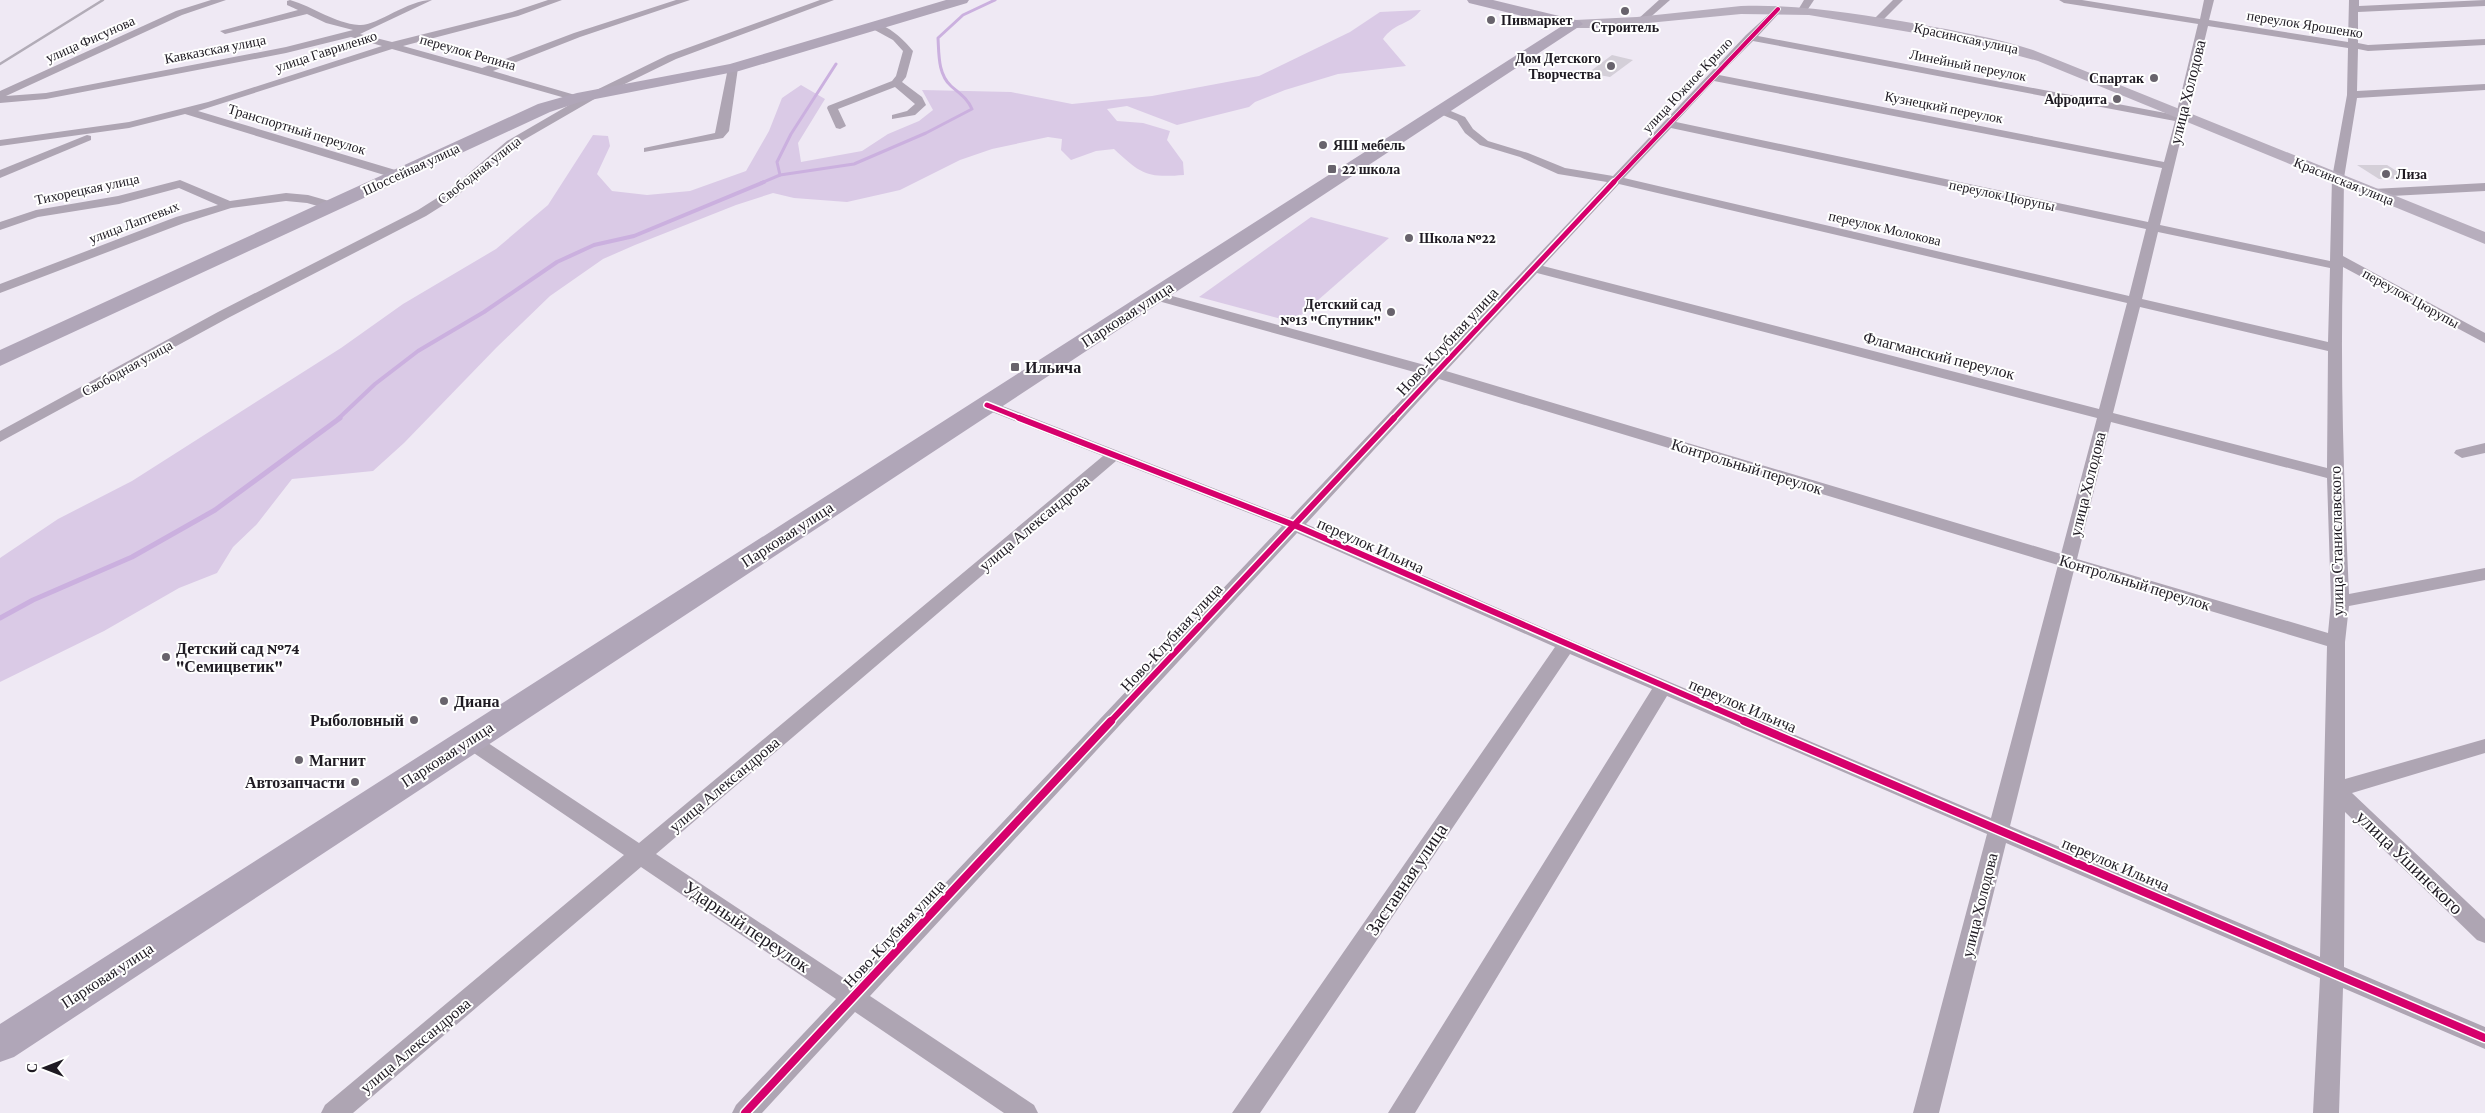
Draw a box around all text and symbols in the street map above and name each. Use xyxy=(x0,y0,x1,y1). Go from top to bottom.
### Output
marker: Строитель xyxy=(1619,5,1631,17)
street label: переулок Ярошенко xyxy=(2246,7,2364,41)
street label: улица Фисунова xyxy=(43,12,138,66)
place label: Пивмаркет xyxy=(1501,12,1572,28)
marker: Пивмаркет xyxy=(1485,14,1497,26)
place label: Строитель xyxy=(1591,19,1660,35)
street label: Красинская улица xyxy=(1912,19,2020,57)
street label: улица Гавриленко xyxy=(273,27,379,75)
street label: Кавказская улица xyxy=(163,31,268,67)
street label: переулок Репина xyxy=(418,31,518,74)
street label: улица Южное Крыло xyxy=(1639,34,1735,136)
street label: улица Холодова xyxy=(2166,38,2210,146)
street label: Линейный переулок xyxy=(1908,46,2028,84)
place label: Дом Детского Творчества xyxy=(1515,50,1601,82)
marker: Дом Детского Творчества xyxy=(1605,60,1617,72)
place label: Спартак xyxy=(2089,70,2145,86)
marker: Спартак xyxy=(2148,72,2160,84)
street label: Кузнецкий переулок xyxy=(1883,88,2005,126)
place label: Афродита xyxy=(2044,91,2107,107)
marker: Афродита xyxy=(2111,93,2123,105)
street label: Транспортный переулок xyxy=(226,100,368,158)
street label: Свободная улица xyxy=(434,132,524,207)
place label: ЯШ мебель xyxy=(1333,137,1406,153)
street label: Шоссейная улица xyxy=(360,139,463,198)
marker: ЯШ мебель xyxy=(1317,139,1329,151)
street label: Красинская улица xyxy=(2292,154,2397,209)
place label: 22 школа xyxy=(1342,161,1400,177)
marker: 22 школа xyxy=(1326,163,1338,175)
place label: Лиза xyxy=(2396,166,2427,182)
marker: Лиза xyxy=(2380,168,2392,180)
street label: Тихорецкая улица xyxy=(33,170,141,208)
street label: переулок Цюрупы xyxy=(1948,176,2057,214)
street label: улица Лаптевых xyxy=(87,197,181,247)
street label: переулок Молокова xyxy=(1827,207,1944,249)
place label: Школа №22 xyxy=(1419,230,1496,246)
marker: Школа №22 xyxy=(1403,232,1415,244)
street label: переулок Цюрупы xyxy=(2360,265,2462,331)
street label: Парковая улица xyxy=(1078,278,1177,351)
street label: Ново-Клубная улица xyxy=(1393,284,1502,399)
place label: Детский сад №13 "Спутник" xyxy=(1280,296,1381,328)
marker: Детский сад №13 "Спутник" xyxy=(1385,306,1397,318)
street label: Флагманский переулок xyxy=(1861,328,2017,384)
street label: Свободная улица xyxy=(79,336,176,399)
place label: Ильича xyxy=(1025,359,1081,376)
marker: Ильича xyxy=(1009,361,1021,373)
street label: улица Холодова xyxy=(2066,430,2110,538)
street label: Контрольный переулок xyxy=(1669,435,1825,499)
street label: улица Станиславского xyxy=(2327,466,2347,616)
street label: улица Александрова xyxy=(976,472,1093,575)
street label: Парковая улица xyxy=(738,498,837,571)
street label: переулок Ильича xyxy=(1314,514,1427,578)
street label: Контрольный переулок xyxy=(2057,551,2213,615)
street label: Ново-Клубная улица xyxy=(1117,580,1226,695)
place label: Детский сад №74 "Семицветик" xyxy=(176,640,300,675)
marker: Детский сад №74 "Семицветик" xyxy=(160,651,172,663)
street label: переулок Ильича xyxy=(1686,675,1799,737)
place label: Диана xyxy=(454,693,499,711)
marker: Диана xyxy=(438,695,450,707)
place label: Рыболовный xyxy=(310,712,404,729)
marker: Рыболовный xyxy=(408,714,420,726)
street label: Парковая улица xyxy=(398,718,497,791)
street label: улица Александрова xyxy=(666,733,783,836)
place label: Магнит xyxy=(309,752,366,769)
marker: Магнит xyxy=(293,754,305,766)
place label: Автозапчасти xyxy=(245,774,345,791)
marker: Автозапчасти xyxy=(349,776,361,788)
street label: улица Ушинского xyxy=(2352,806,2467,919)
street label: Заставная улица xyxy=(1361,819,1452,939)
street label: переулок Ильича xyxy=(2059,834,2172,896)
street label: улица Холодова xyxy=(1958,851,2002,959)
street label: Ударный переулок xyxy=(680,876,815,977)
street label: Ново-Клубная улица xyxy=(840,876,949,991)
street label: Парковая улица xyxy=(58,939,157,1012)
street label: улица Александрова xyxy=(357,994,474,1097)
north arrow xyxy=(20,1043,70,1093)
text: С xyxy=(24,1063,40,1073)

